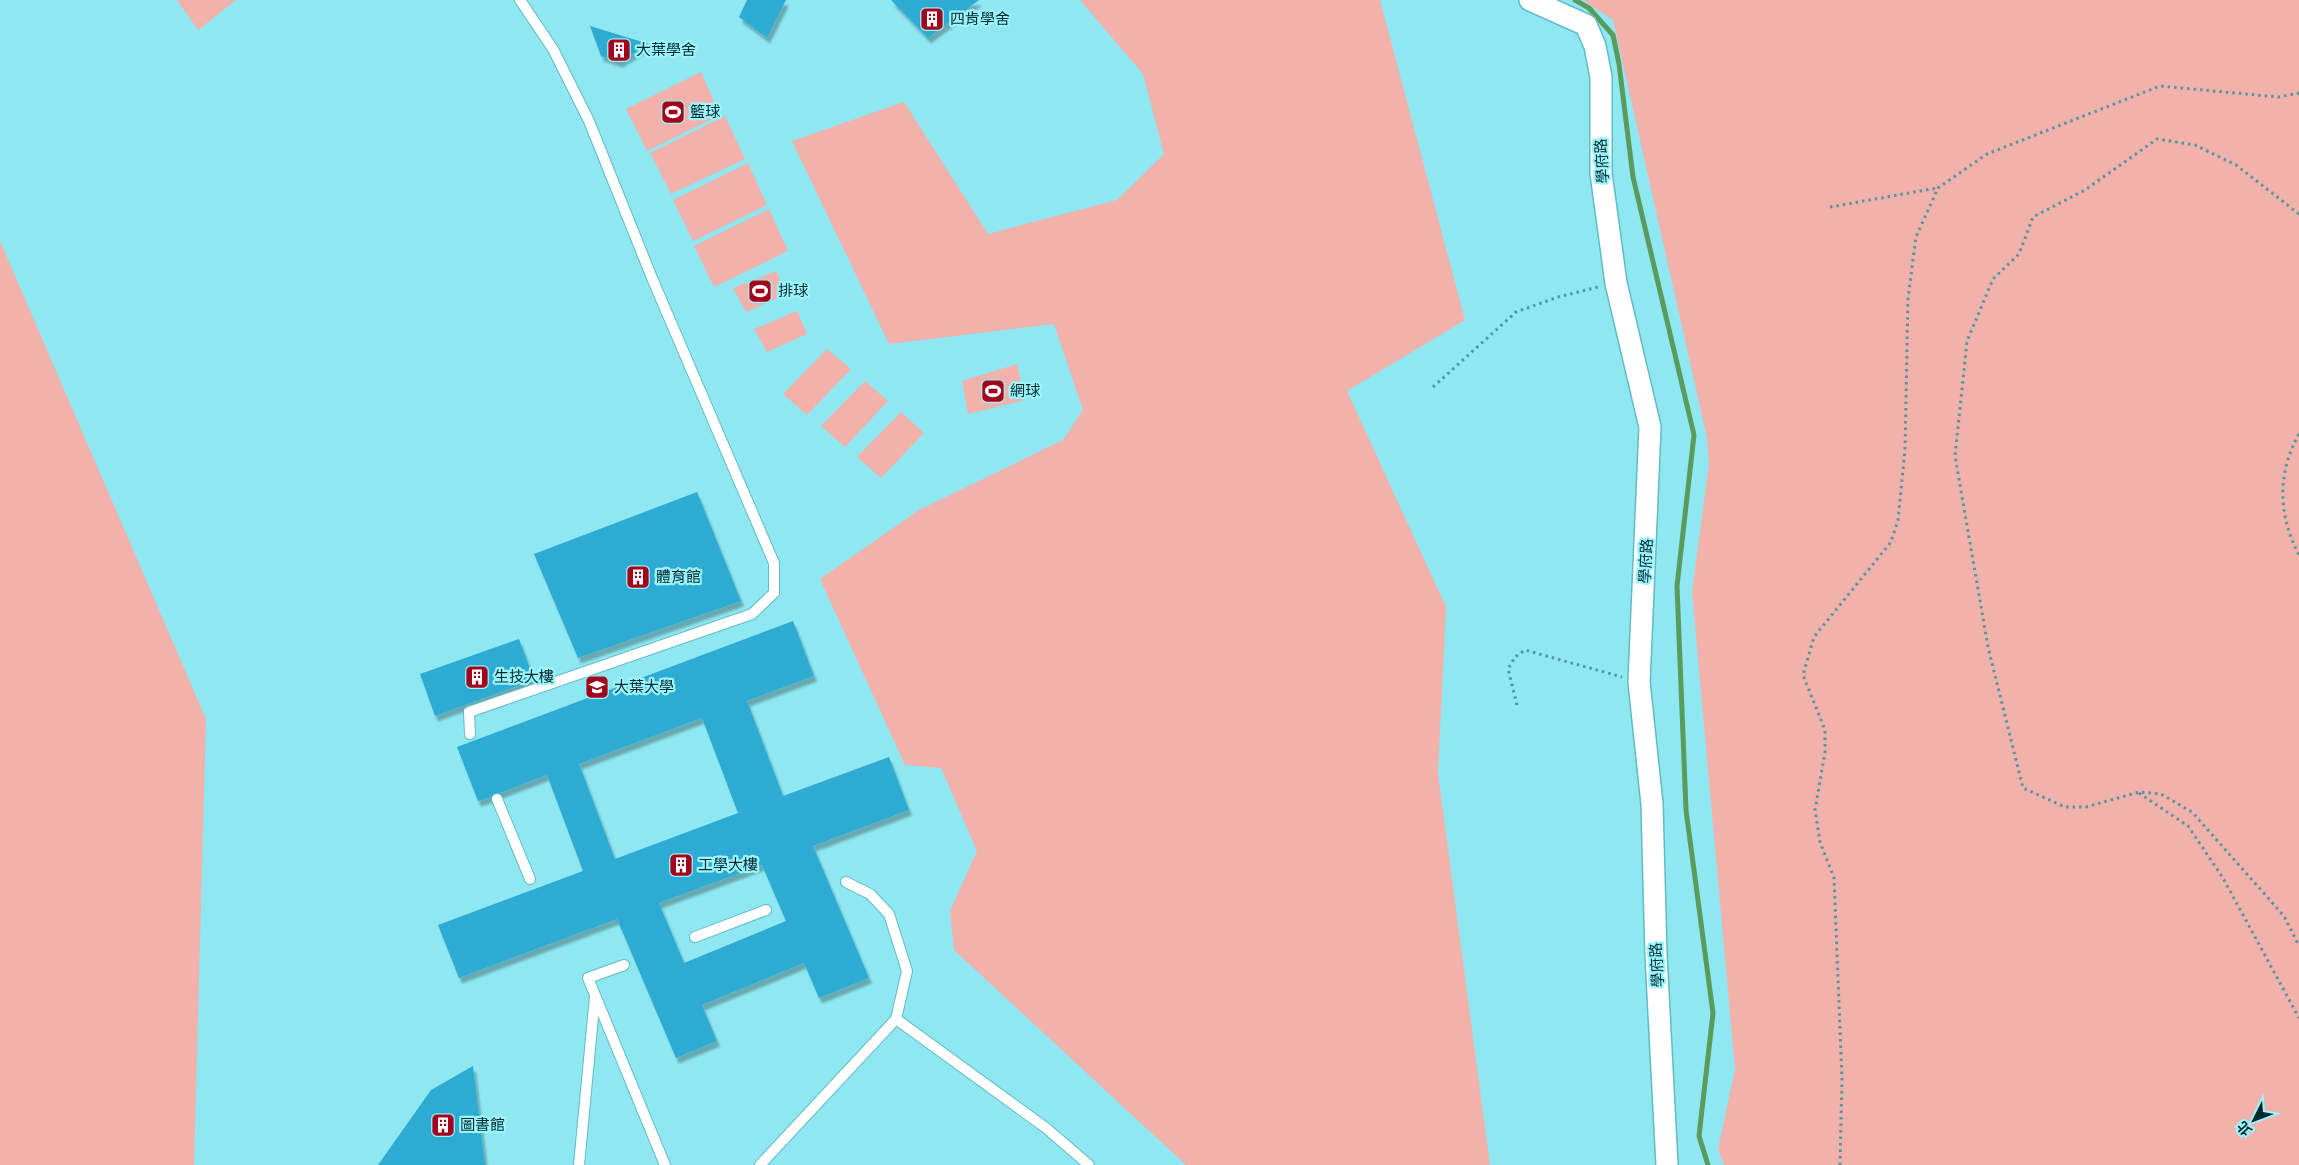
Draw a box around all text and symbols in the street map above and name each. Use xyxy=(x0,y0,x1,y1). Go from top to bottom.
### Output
building icon: 四肯學舍 xyxy=(919,6,945,32)
place label: 四肯學舍 xyxy=(950,11,1010,27)
building icon: 大葉學舍 xyxy=(606,37,632,63)
place label: 大葉學舍 xyxy=(636,42,696,58)
sports icon: 籃球 xyxy=(660,99,686,125)
place label: 籃球 xyxy=(690,104,721,120)
street label: 學府路 xyxy=(1593,138,1611,184)
sports icon: 排球 xyxy=(747,278,773,304)
place label: 排球 xyxy=(778,283,809,299)
sports icon: 網球 xyxy=(980,378,1006,404)
place label: 網球 xyxy=(1010,383,1041,399)
street label: 學府路 xyxy=(1637,538,1655,584)
building icon: 體育館 xyxy=(625,564,651,590)
place label: 體育館 xyxy=(656,569,701,585)
building icon: 生技大樓 xyxy=(464,664,490,690)
place label: 生技大樓 xyxy=(494,669,554,685)
school or university icon: 大葉大學 xyxy=(584,674,610,700)
place label: 大葉大學 xyxy=(614,679,674,695)
building icon: 工學大樓 xyxy=(668,852,694,878)
place label: 工學大樓 xyxy=(698,857,758,873)
street label: 學府路 xyxy=(1648,942,1666,988)
north arrow xyxy=(2229,1095,2279,1145)
building icon: 圖書館 xyxy=(430,1112,456,1138)
place label: 圖書館 xyxy=(460,1117,505,1133)
text: 北 xyxy=(2234,1118,2255,1139)

